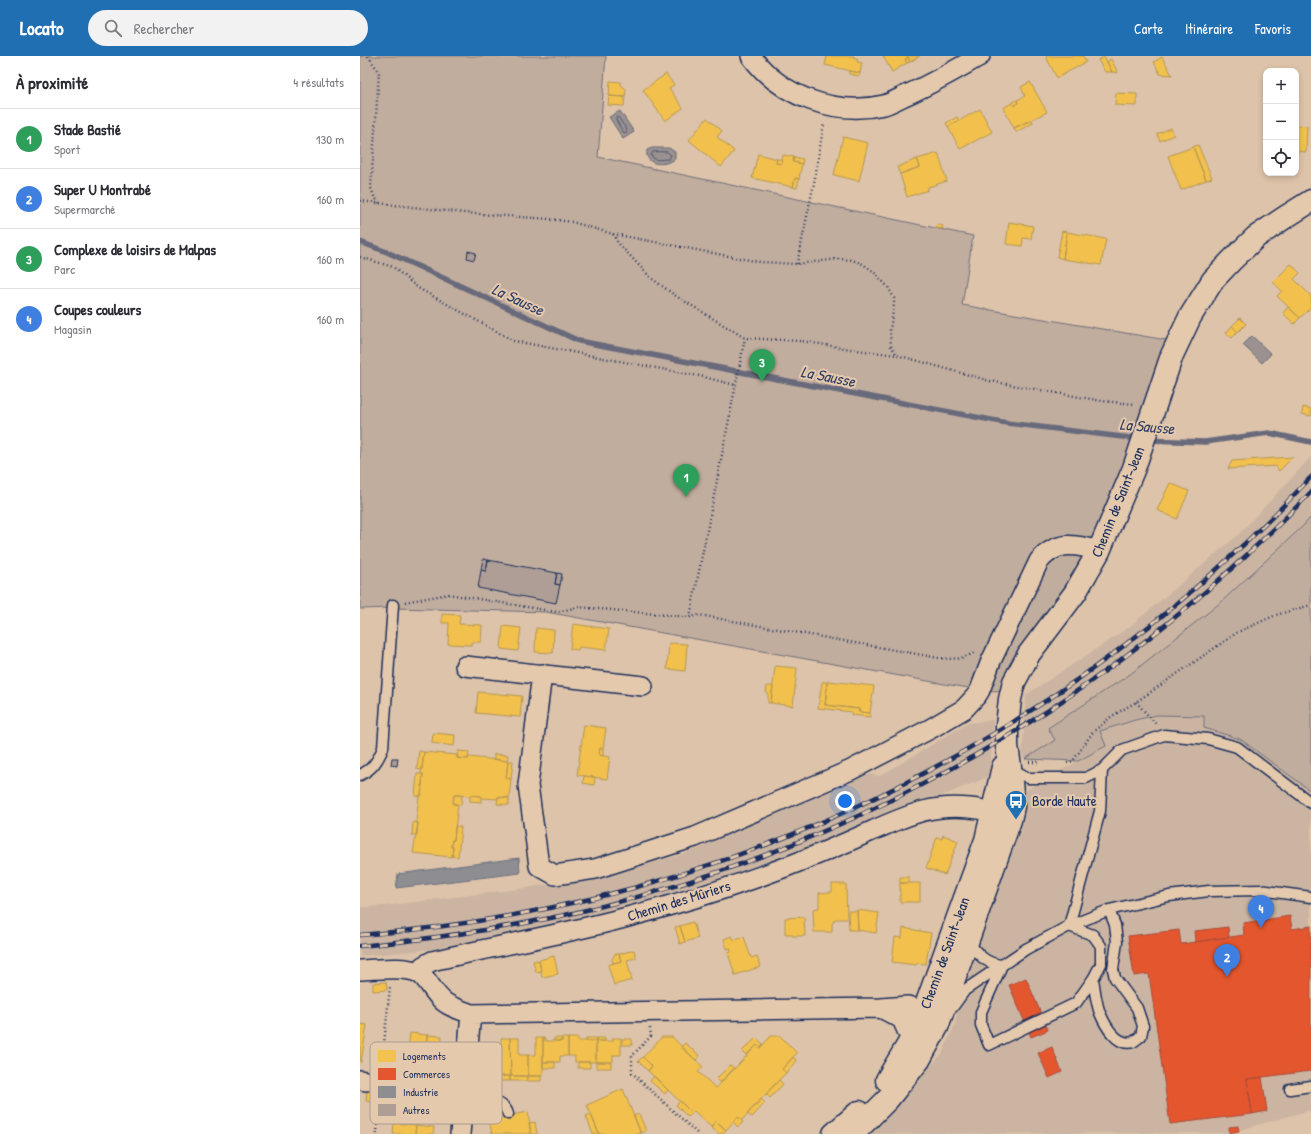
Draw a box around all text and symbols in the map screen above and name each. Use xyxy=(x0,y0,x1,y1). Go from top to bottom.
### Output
search box xyxy=(88,10,368,46)
text: Locato xyxy=(20,15,64,41)
icon: search xyxy=(102,17,124,39)
text: Rechercher xyxy=(134,18,194,39)
text: Carte xyxy=(1134,19,1163,38)
text: Itinéraire xyxy=(1185,19,1233,38)
text: Favoris xyxy=(1255,19,1291,38)
map controls xyxy=(1263,68,1299,176)
button: + xyxy=(1263,68,1299,104)
text: À proximité xyxy=(16,71,88,94)
text: 4 résultats xyxy=(293,73,344,91)
button: − xyxy=(1263,104,1299,140)
text: Stade Bastié xyxy=(54,119,121,140)
text: 1 xyxy=(27,130,31,148)
text: 130 m xyxy=(316,130,344,148)
text: Sport xyxy=(54,140,80,158)
button: locate xyxy=(1263,140,1299,176)
text: Super U Montrabé xyxy=(54,179,151,200)
text: 2 xyxy=(26,190,32,208)
text: 160 m xyxy=(316,190,344,208)
text: Supermarché xyxy=(54,200,116,218)
text: Complexe de loisirs de Malpas xyxy=(54,239,216,260)
text: 3 xyxy=(26,250,32,268)
text: 160 m xyxy=(316,250,344,268)
text: Parc xyxy=(54,260,75,278)
water label: La Sausse xyxy=(489,277,548,321)
text: Coupes couleurs xyxy=(54,299,141,320)
text: 4 xyxy=(27,310,31,328)
text: 160 m xyxy=(316,310,344,328)
text: Magasin xyxy=(54,320,92,338)
pin: 3 xyxy=(749,349,775,382)
water label: La Sausse xyxy=(799,360,858,392)
water label: La Sausse xyxy=(1119,413,1176,439)
street label: Chemin de Saint-Jean xyxy=(1086,443,1149,560)
pin: 1 xyxy=(673,464,699,497)
bus stop icon: Borde Haute xyxy=(1003,788,1029,821)
place label: Borde Haute xyxy=(1032,790,1097,811)
your location xyxy=(835,791,855,811)
street label: Chemin des Mûriers xyxy=(625,875,733,926)
street label: Chemin de Saint-Jean xyxy=(915,894,975,1012)
pin: 4 xyxy=(1248,895,1274,928)
pin: 2 xyxy=(1214,944,1240,977)
legend xyxy=(370,1042,502,1124)
text: Logements xyxy=(403,1049,446,1063)
text: Commerces xyxy=(403,1067,450,1081)
text: Industrie xyxy=(403,1085,439,1099)
text: Autres xyxy=(403,1103,429,1117)

